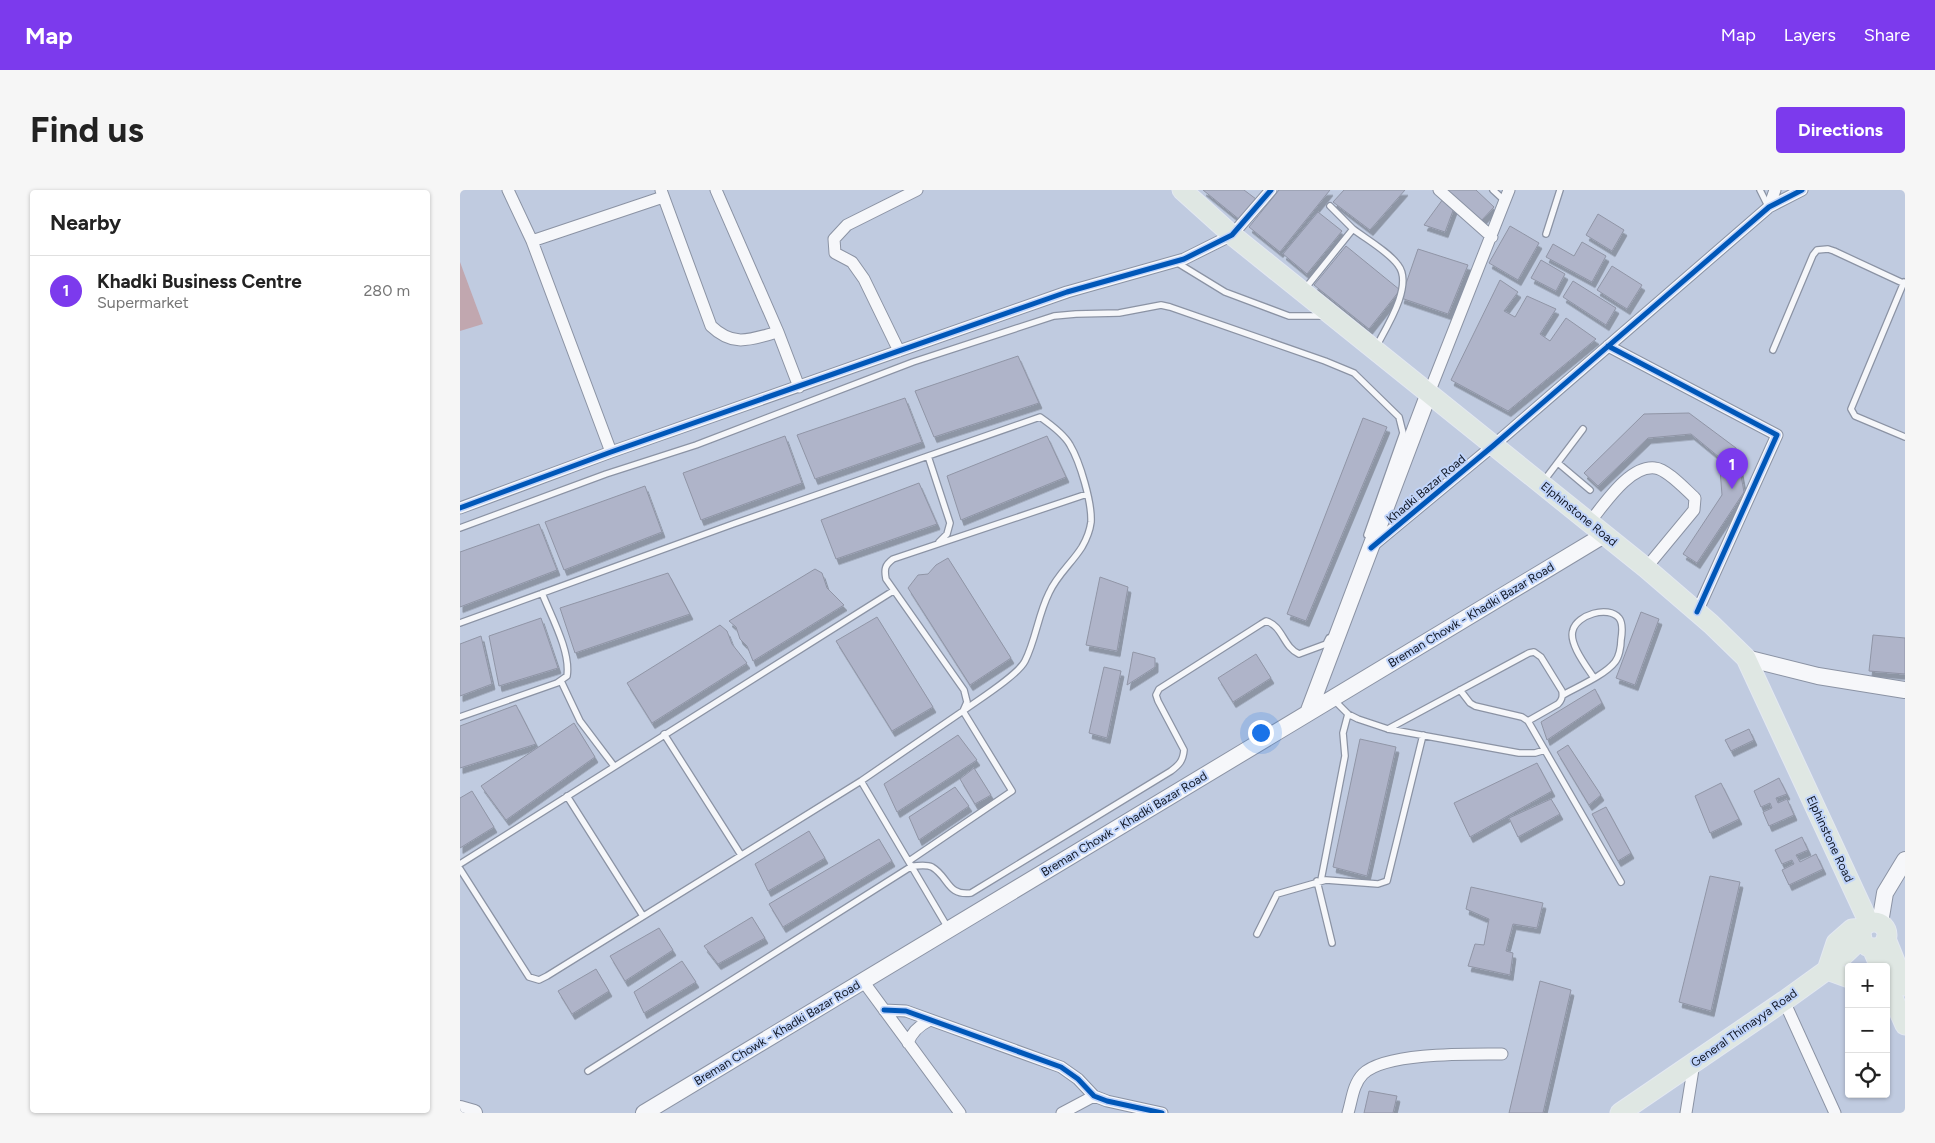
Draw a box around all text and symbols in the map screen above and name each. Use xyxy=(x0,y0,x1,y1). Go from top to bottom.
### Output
text: Map xyxy=(25,21,73,50)
text: Map xyxy=(1721,24,1756,46)
text: Layers xyxy=(1784,24,1836,46)
text: Share xyxy=(1864,24,1910,46)
button: Directions xyxy=(1776,107,1905,153)
text: Find us xyxy=(30,109,144,151)
text: Nearby xyxy=(50,210,121,235)
text: Khadki Business Centre xyxy=(97,270,302,293)
text: 1 xyxy=(63,281,69,300)
text: 280 m xyxy=(363,281,410,300)
text: Supermarket xyxy=(97,293,189,312)
pin: 1 xyxy=(1716,448,1748,489)
street label: Khadki Bazar Road xyxy=(1384,452,1468,526)
street label: Elphinstone Road xyxy=(1538,479,1620,549)
street label: Breman Chowk - Khadki Bazar Road xyxy=(1385,560,1557,670)
your location xyxy=(1248,720,1274,746)
street label: Breman Chowk - Khadki Bazar Road xyxy=(1038,769,1210,879)
street label: Elphinstone Road xyxy=(1804,793,1856,885)
map controls xyxy=(1845,963,1890,1098)
button: + xyxy=(1845,963,1890,1008)
street label: Breman Chowk - Khadki Bazar Road xyxy=(691,978,863,1088)
street label: General Thimayya Road xyxy=(1688,986,1800,1070)
button: − xyxy=(1845,1008,1890,1053)
button: locate xyxy=(1845,1053,1890,1098)

